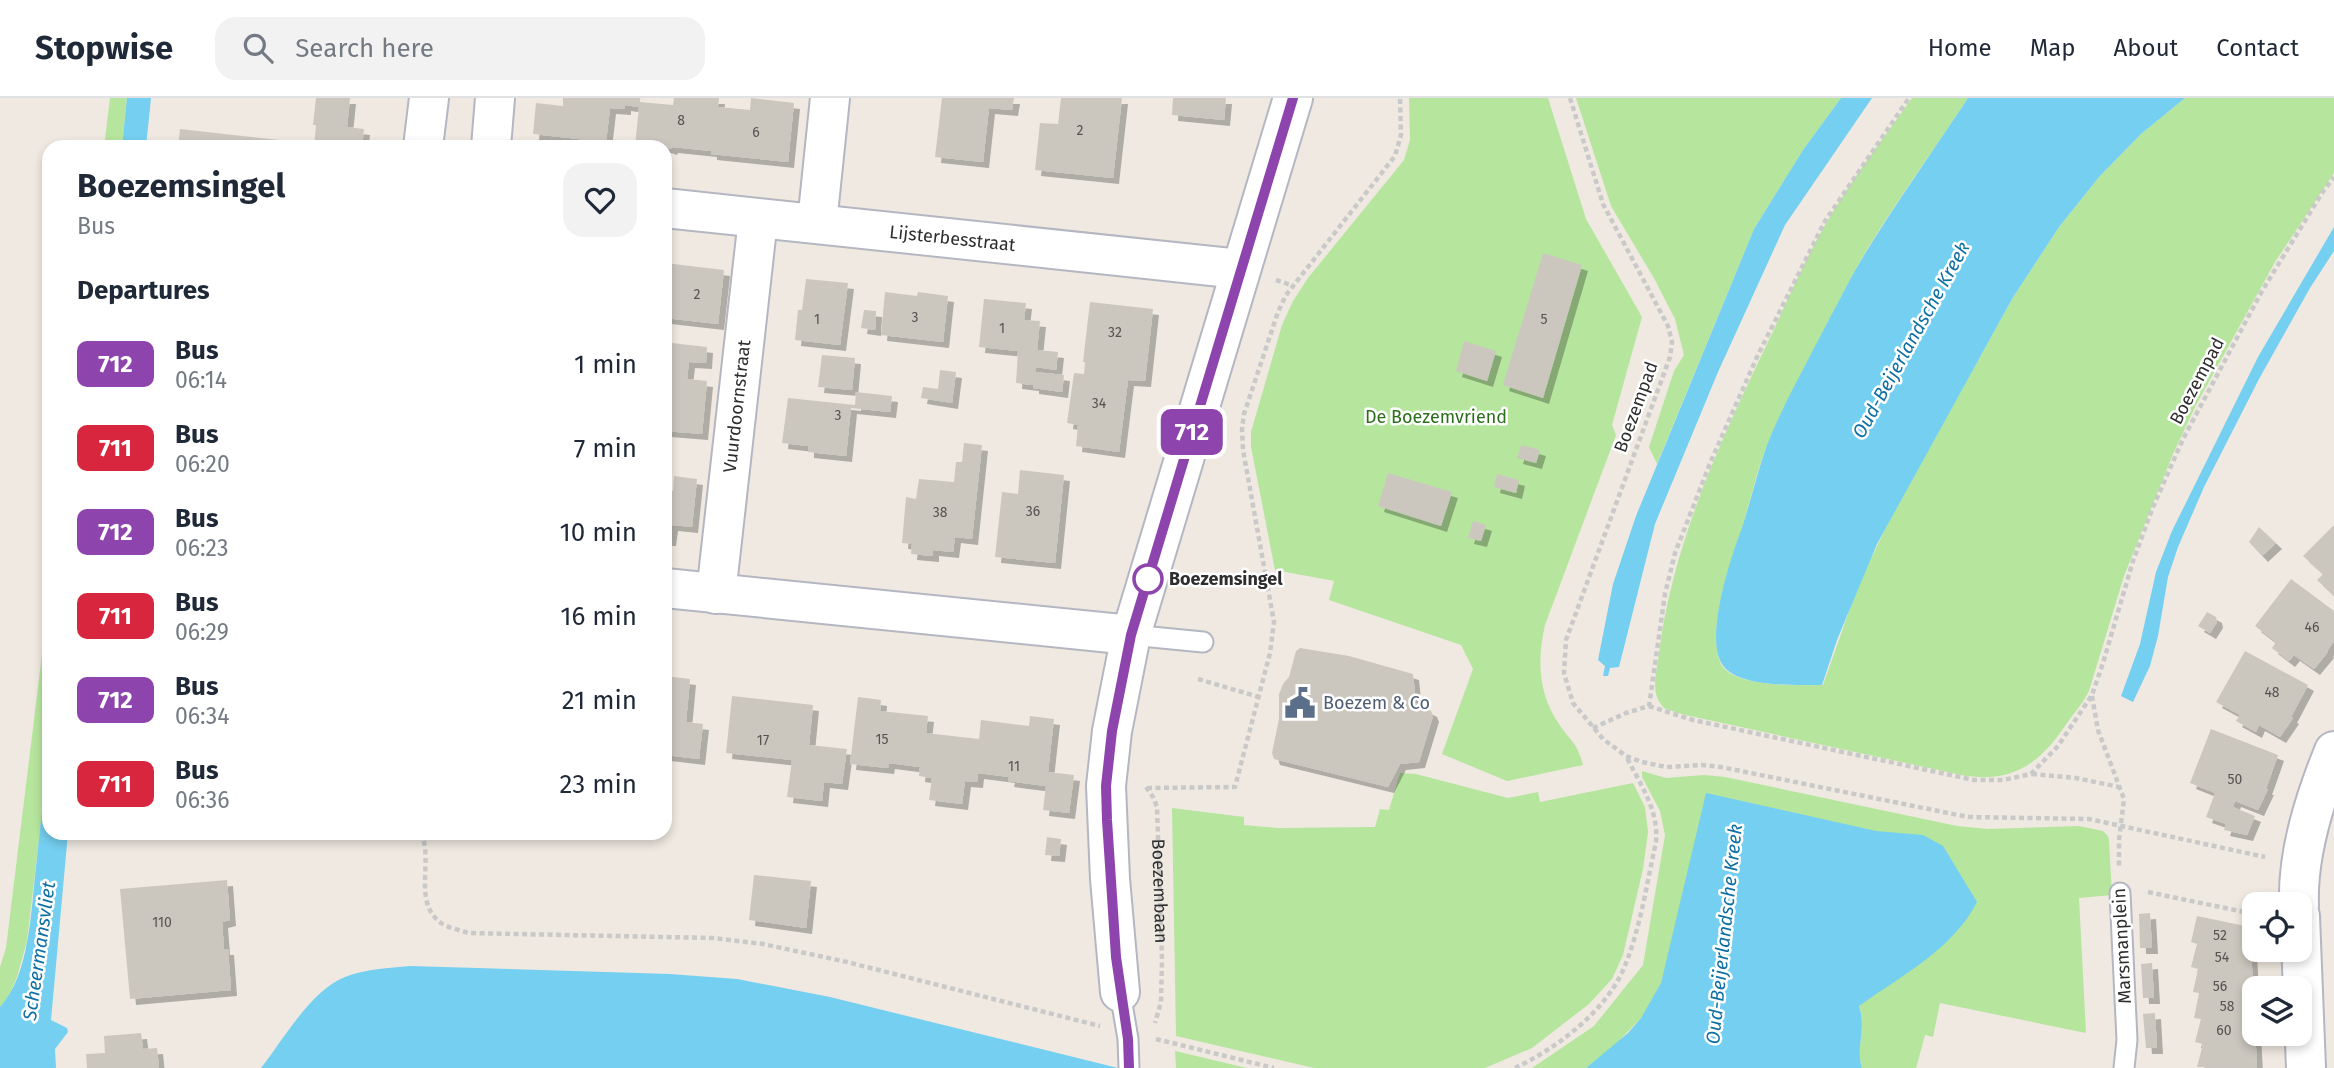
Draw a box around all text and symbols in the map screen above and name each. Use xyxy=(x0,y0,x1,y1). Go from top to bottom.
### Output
search box xyxy=(215,17,705,80)
text: Stopwise xyxy=(35,28,173,68)
icon: search xyxy=(239,29,277,67)
text: Search here xyxy=(295,33,434,64)
text: Home xyxy=(1928,34,1992,62)
text: Map xyxy=(2030,34,2076,62)
text: About xyxy=(2114,34,2178,62)
text: Contact xyxy=(2216,34,2299,62)
house number: 8 xyxy=(677,112,685,129)
house number: 2 xyxy=(1077,122,1084,139)
house number: 6 xyxy=(752,124,760,141)
button: heart xyxy=(563,163,637,237)
text: Boezemsingel xyxy=(77,166,285,206)
text: Bus xyxy=(77,212,115,240)
street label: Lijsterbesstraat xyxy=(888,221,1017,256)
water label: Oud-Beijerlandsche Kreek xyxy=(1847,238,1975,442)
text: Departures xyxy=(77,275,210,306)
house number: 2 xyxy=(694,286,701,303)
house number: 3 xyxy=(912,309,919,326)
house number: 1 xyxy=(814,311,820,328)
house number: 5 xyxy=(1540,311,1548,328)
house number: 1 xyxy=(999,320,1005,337)
house number: 32 xyxy=(1108,324,1122,341)
street label: Boezempad xyxy=(2165,334,2229,428)
text: Bus xyxy=(175,335,218,366)
street label: Vuurdoornstraat xyxy=(719,338,755,474)
text: 1 min xyxy=(574,349,637,380)
text: 712 xyxy=(98,350,133,378)
street label: Boezempad xyxy=(1609,359,1663,455)
text: 06:14 xyxy=(175,366,227,394)
house number: 34 xyxy=(1092,395,1107,412)
park label: De Boezemvriend xyxy=(1365,406,1507,428)
house number: 3 xyxy=(835,407,842,424)
line badge: 712 xyxy=(1152,409,1232,455)
text: 712 xyxy=(1175,418,1209,446)
text: Bus xyxy=(175,419,218,450)
text: 7 min xyxy=(574,433,637,464)
text: 711 xyxy=(99,434,132,462)
text: 06:20 xyxy=(175,450,230,478)
text: Bus xyxy=(175,503,218,534)
house number: 36 xyxy=(1026,503,1040,520)
house number: 38 xyxy=(933,504,948,521)
text: 10 min xyxy=(559,517,637,548)
text: 712 xyxy=(98,518,133,546)
text: 06:23 xyxy=(175,534,228,562)
marker: Boezemsingel xyxy=(1133,564,1163,594)
place label: Boezemsingel xyxy=(1169,568,1283,590)
text: Bus xyxy=(175,587,218,618)
text: 16 min xyxy=(560,601,637,632)
text: 711 xyxy=(99,602,132,630)
text: 06:29 xyxy=(175,618,229,646)
house number: 46 xyxy=(2305,619,2319,636)
text: Bus xyxy=(175,671,218,702)
house number: 48 xyxy=(2264,684,2280,701)
text: 21 min xyxy=(562,685,637,716)
text: 712 xyxy=(98,686,133,714)
public building icon: Boezem & Co xyxy=(1283,686,1317,720)
place label: Boezem & Co xyxy=(1323,692,1430,714)
text: 06:34 xyxy=(175,702,229,730)
house number: 15 xyxy=(875,731,889,748)
house number: 17 xyxy=(757,732,769,749)
text: Bus xyxy=(175,755,218,786)
house number: 11 xyxy=(1008,758,1020,775)
text: 23 min xyxy=(560,769,637,800)
text: 711 xyxy=(99,770,132,798)
house number: 50 xyxy=(2228,771,2243,788)
text: 06:36 xyxy=(175,786,230,814)
water label: Oud-Beijerlandsche Kreek xyxy=(1701,823,1747,1045)
street label: Boezembaan xyxy=(1147,838,1172,944)
water label: Scheermansvliet xyxy=(18,880,60,1023)
street label: Marsmanplein xyxy=(2108,888,2136,1004)
map controls xyxy=(2242,892,2312,1046)
button: locate xyxy=(2242,892,2312,962)
house number: 110 xyxy=(152,914,172,931)
house number: 52 xyxy=(2213,927,2227,944)
house number: 54 xyxy=(2215,949,2230,966)
button: layers xyxy=(2242,976,2312,1046)
house number: 56 xyxy=(2213,978,2227,995)
house number: 58 xyxy=(2220,998,2235,1015)
house number: 60 xyxy=(2216,1022,2232,1039)

